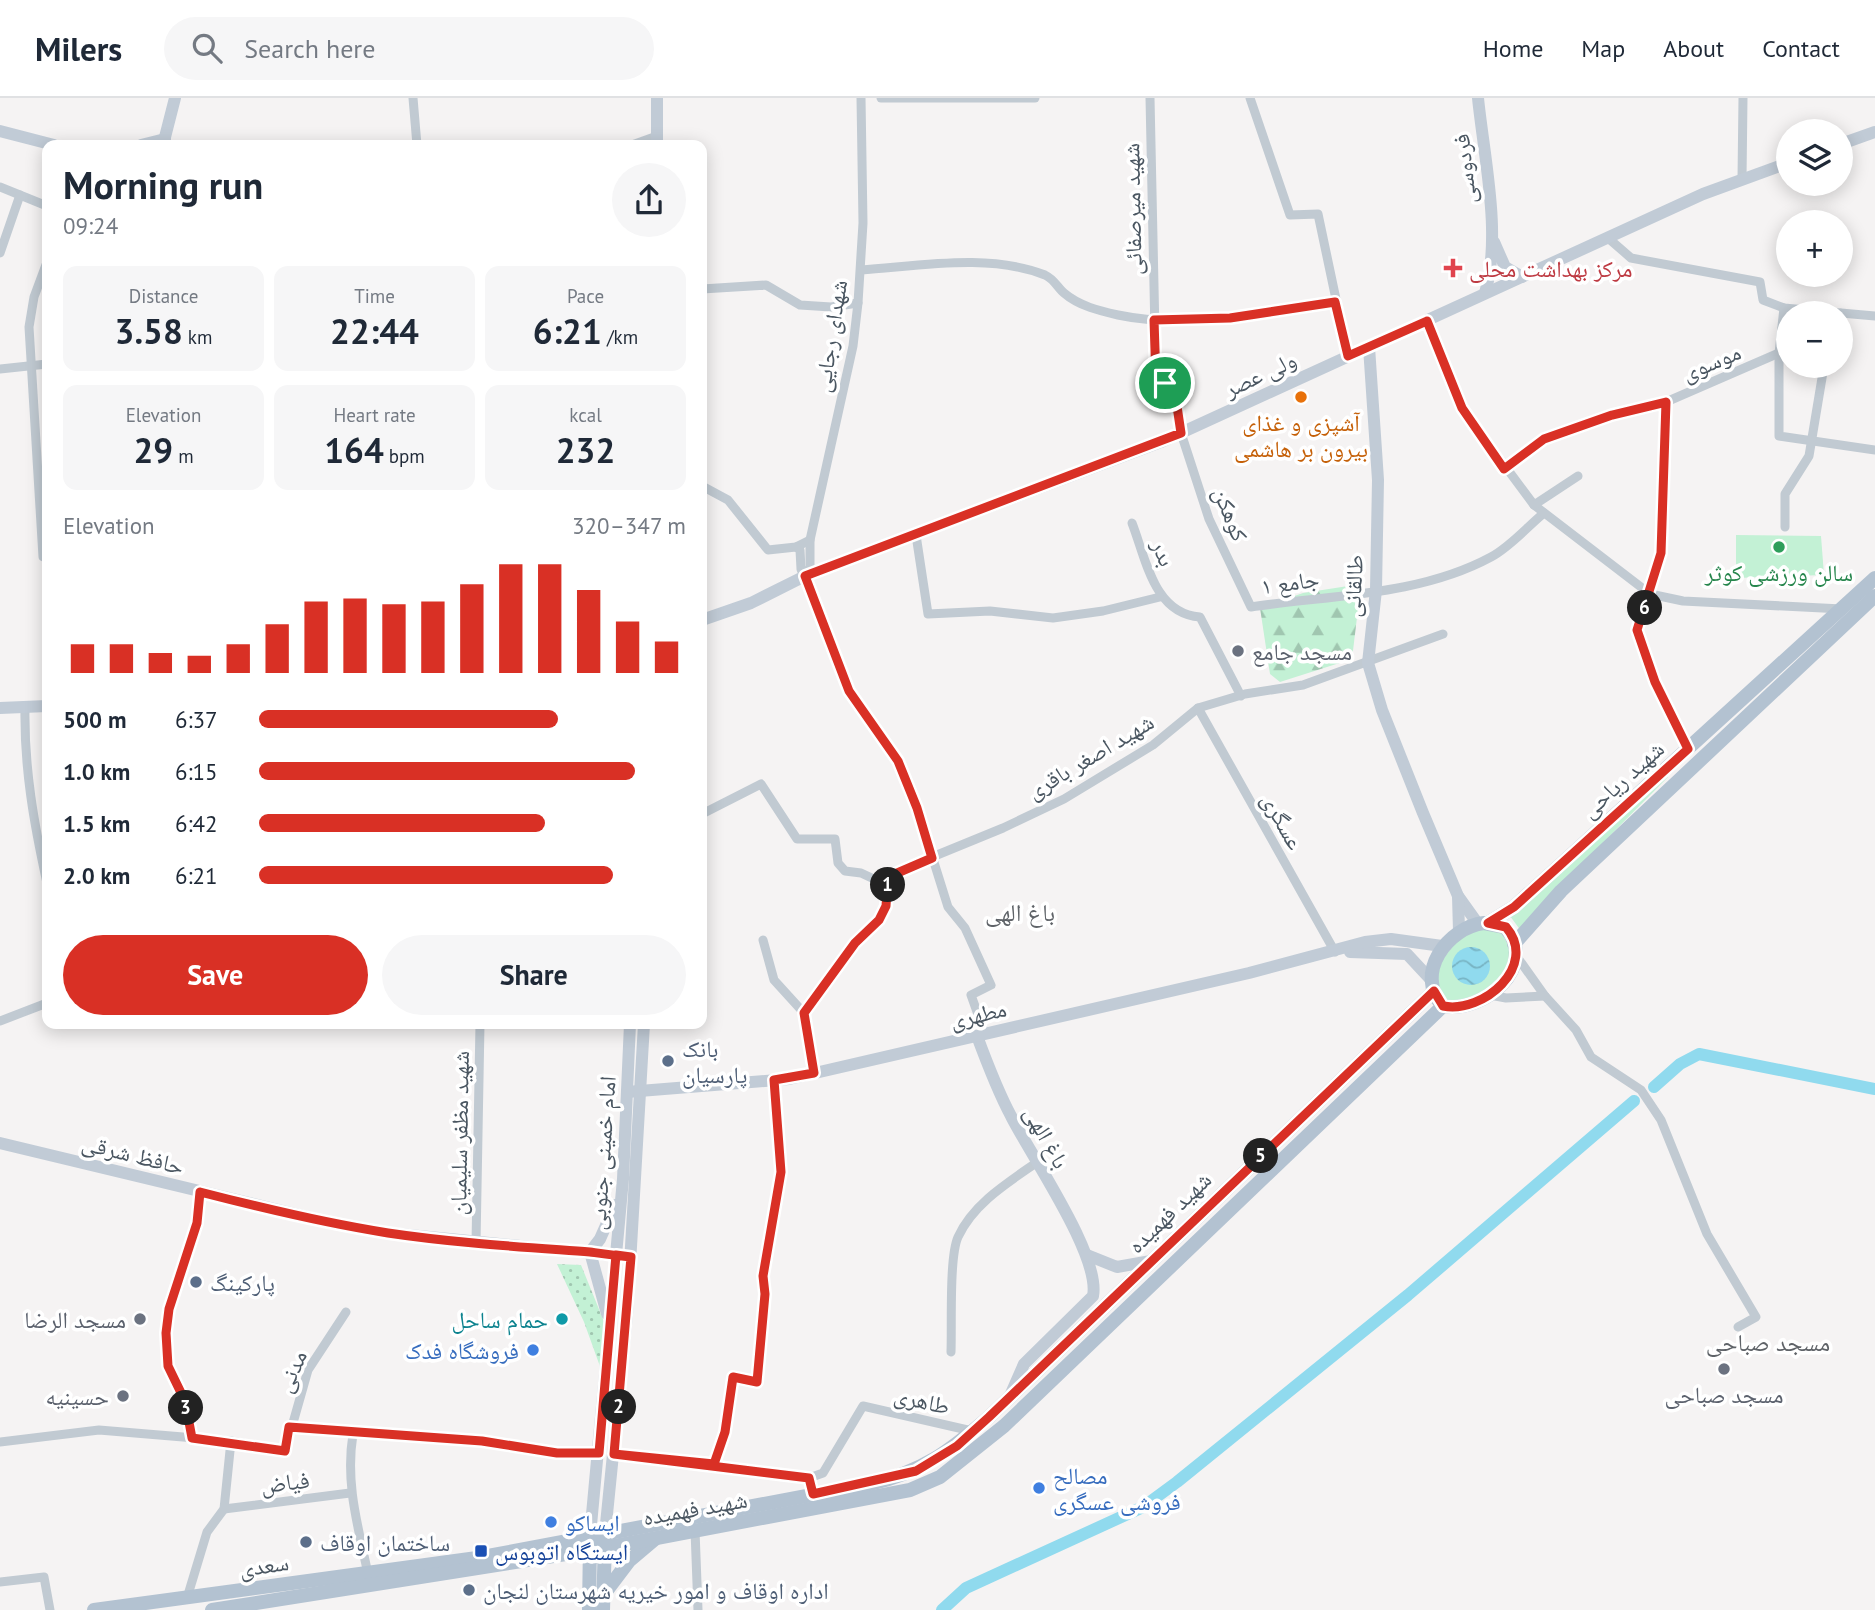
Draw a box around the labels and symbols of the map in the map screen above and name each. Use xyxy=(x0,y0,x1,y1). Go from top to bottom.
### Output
street label: فردوسی xyxy=(1446,133,1482,205)
street label: شهید میرصفائی xyxy=(1116,143,1148,275)
place label: مرکز بهداشت محلی xyxy=(1469,254,1633,283)
marker: مرکز بهداشت محلی xyxy=(1443,258,1463,278)
street label: شهدای رجایی xyxy=(807,278,853,394)
street label: موسوی xyxy=(1677,337,1745,387)
street label: ولی عصر xyxy=(1218,345,1301,404)
pin xyxy=(1135,353,1195,413)
marker: آشپزی و غذای بیرون بر هاشمی xyxy=(1293,389,1309,405)
place label: آشپزی و غذای بیرون بر هاشمی xyxy=(1234,408,1368,463)
street label: کوهکن xyxy=(1207,483,1255,546)
street label: بدر xyxy=(1145,535,1182,570)
marker: سالن ورزشی کوثر xyxy=(1771,539,1787,555)
street label: طالقانی xyxy=(1337,554,1369,618)
place label: سالن ورزشی کوثر xyxy=(1704,558,1853,587)
street label: جامع ۱ xyxy=(1259,564,1321,601)
pin: 6 xyxy=(1628,590,1662,626)
place label: مسجد جامع xyxy=(1252,637,1352,667)
marker: مسجد جامع xyxy=(1230,643,1246,659)
street label: شهید اصغر باقری xyxy=(1021,707,1159,805)
street label: شهید ریاحی xyxy=(1574,734,1670,824)
street label: عسگری xyxy=(1256,787,1311,855)
pin: 1 xyxy=(870,868,906,902)
district label: باغ الهی xyxy=(985,897,1055,928)
street label: مطهری xyxy=(947,993,1009,1035)
place label: بانک پارسیان xyxy=(682,1034,747,1089)
street label: شهید مظفر سلیمیان xyxy=(443,1050,475,1216)
marker: بانک پارسیان xyxy=(660,1053,676,1069)
street label: امام خمینی جنوبی xyxy=(582,1075,624,1231)
street label: باغ الهی xyxy=(1017,1101,1076,1174)
street label: حافظ شرقی xyxy=(79,1127,187,1181)
pin: 5 xyxy=(1244,1138,1278,1174)
street label: شهید فهمیده xyxy=(1121,1165,1217,1259)
place label: پارکینگ xyxy=(210,1268,275,1297)
marker: پارکینگ xyxy=(188,1274,204,1290)
place label: مسجد الرضا xyxy=(24,1305,126,1334)
place label: حمام ساحل xyxy=(451,1305,548,1336)
marker: مسجد الرضا xyxy=(132,1311,148,1327)
marker: حمام ساحل xyxy=(554,1311,570,1327)
district label: مسجد صباحی xyxy=(1706,1327,1830,1358)
place label: فروشگاه فدک xyxy=(405,1336,519,1365)
marker: فروشگاه فدک xyxy=(525,1342,541,1358)
street label: مدنی xyxy=(269,1345,313,1397)
marker: مسجد صباحی xyxy=(1716,1361,1732,1377)
street label: طاهری xyxy=(891,1380,953,1420)
place label: مسجد صباحی xyxy=(1664,1380,1784,1409)
place label: حسینیه xyxy=(45,1382,109,1411)
marker: حسینیه xyxy=(115,1388,131,1404)
pin: 3 xyxy=(168,1390,204,1426)
pin: 2 xyxy=(602,1390,636,1424)
place label: مصالح فروشی عسگری xyxy=(1053,1461,1181,1516)
street label: فیاض xyxy=(259,1465,311,1499)
marker: مصالح فروشی عسگری xyxy=(1031,1480,1047,1496)
street label: شهید فهمیده xyxy=(640,1485,750,1531)
place label: ایساکو xyxy=(565,1508,620,1537)
marker: ایساکو xyxy=(543,1514,559,1530)
place label: ساختمان اوقاف xyxy=(320,1528,450,1557)
marker: ساختمان اوقاف xyxy=(298,1534,314,1550)
place label: ایستگاه اتوبوس xyxy=(495,1537,628,1566)
marker: ایستگاه اتوبوس xyxy=(473,1543,489,1559)
street label: سعدی xyxy=(237,1547,291,1583)
place label: اداره اوقاف و امور خیریه شهرستان لنجان xyxy=(483,1576,829,1605)
marker: اداره اوقاف و امور خیریه شهرستان لنجان xyxy=(461,1582,477,1598)

